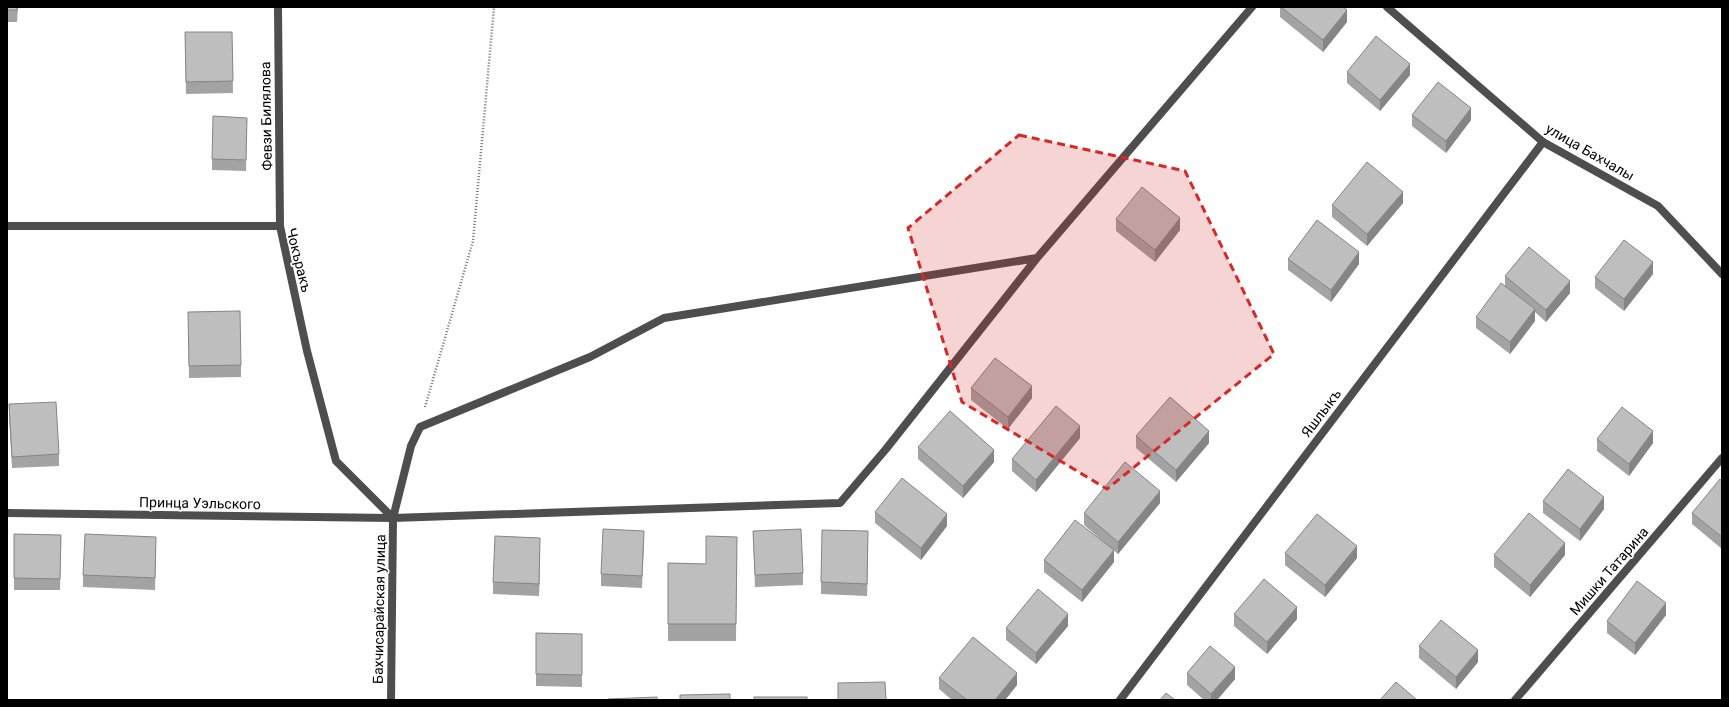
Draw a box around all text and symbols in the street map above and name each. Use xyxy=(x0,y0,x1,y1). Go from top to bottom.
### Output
street label: Февзи Билялова xyxy=(257,61,275,171)
street label: улица Бахчалы xyxy=(1543,120,1637,184)
street label: Чокъракъ xyxy=(283,226,315,294)
street label: Яшлыкъ xyxy=(1298,386,1344,440)
street label: Принца Уэльского xyxy=(139,494,261,512)
street label: Мишки Татарина xyxy=(1566,524,1652,618)
street label: Бахчисарайская улица xyxy=(370,534,388,684)

